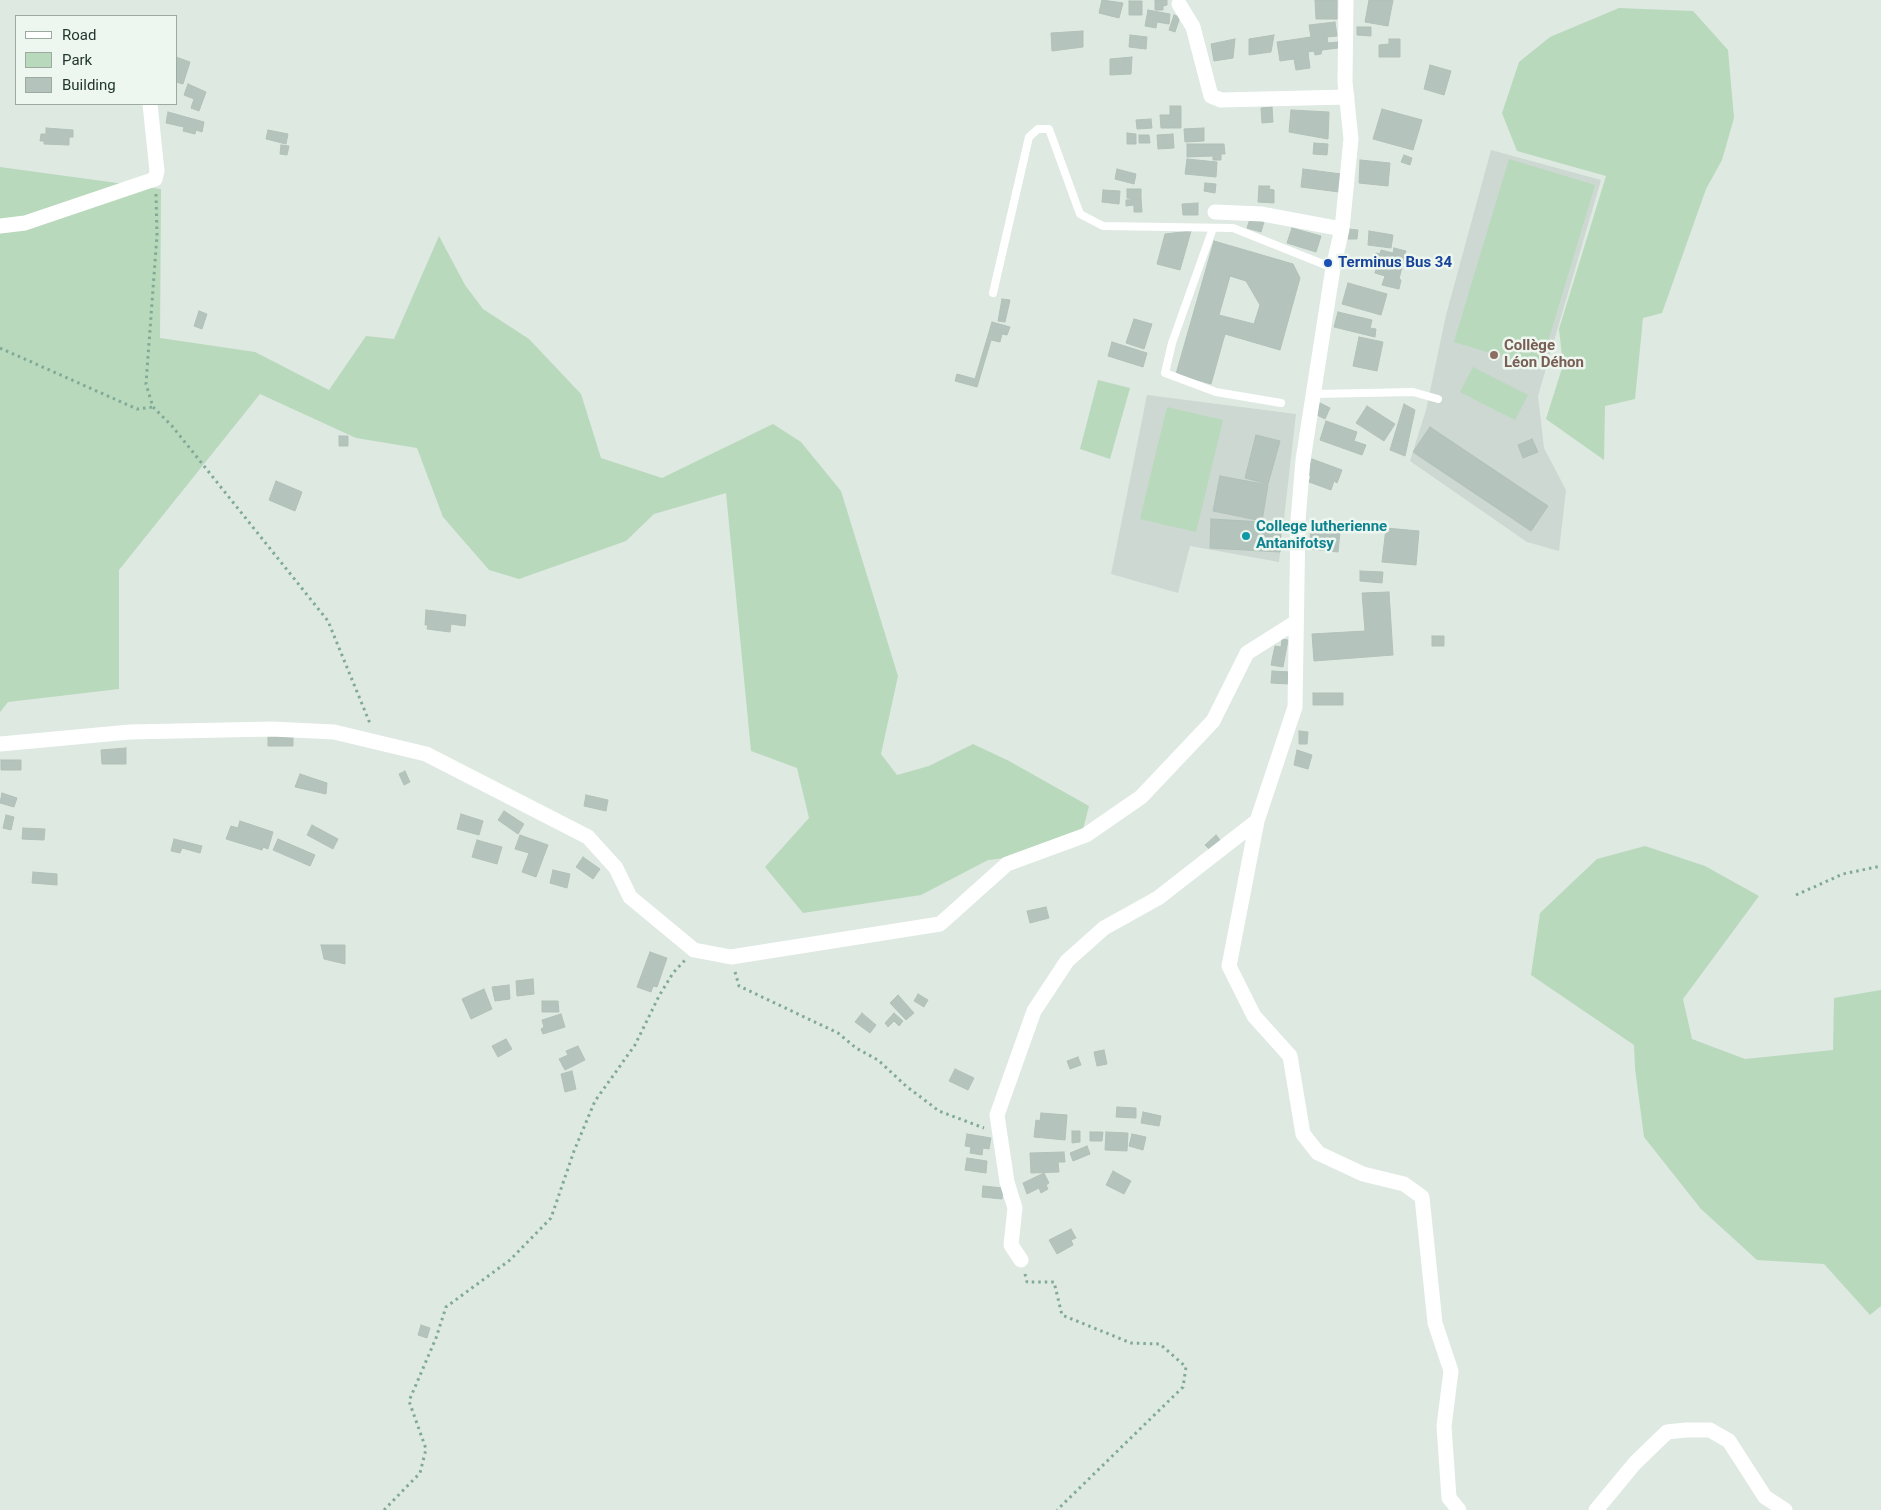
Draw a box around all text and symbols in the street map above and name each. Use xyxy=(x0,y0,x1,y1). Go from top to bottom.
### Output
legend xyxy=(15,15,178,105)
text: Road xyxy=(62,26,96,44)
text: Park xyxy=(62,51,92,69)
text: Building xyxy=(62,76,116,94)
place label: Terminus Bus 34 xyxy=(1338,254,1452,272)
marker: Terminus Bus 34 xyxy=(1322,257,1334,269)
place label: Collège Léon Déhon xyxy=(1504,337,1584,372)
marker: Collège Léon Déhon xyxy=(1488,349,1500,361)
place label: College lutherienne Antanifotsy xyxy=(1256,518,1387,553)
marker: College lutherienne Antanifotsy xyxy=(1240,530,1252,542)

